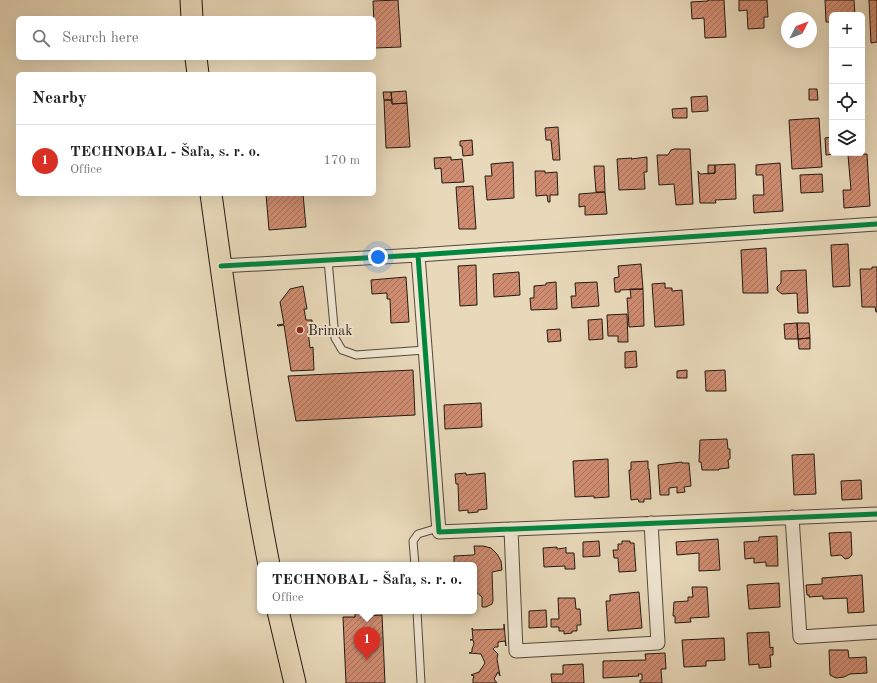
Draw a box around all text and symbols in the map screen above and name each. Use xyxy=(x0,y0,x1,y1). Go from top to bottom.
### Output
north arrow xyxy=(781,12,817,48)
map controls xyxy=(829,12,865,156)
button: + xyxy=(829,12,865,48)
search box xyxy=(16,16,376,60)
icon: search xyxy=(30,27,52,49)
text: Search here xyxy=(62,31,139,46)
button: − xyxy=(829,48,865,84)
button: locate xyxy=(829,84,865,120)
text: Nearby xyxy=(32,90,87,107)
button: layers xyxy=(829,120,865,156)
text: TECHNOBAL - Šaľa, s. r. o. xyxy=(70,145,260,160)
text: 1 xyxy=(41,154,49,167)
text: 170 m xyxy=(323,154,360,167)
text: Office xyxy=(70,163,102,176)
your location xyxy=(368,247,388,267)
place label: Brimak xyxy=(308,324,353,338)
marker: Brimak xyxy=(295,325,305,335)
popup xyxy=(257,562,477,614)
text: TECHNOBAL - Šaľa, s. r. o. xyxy=(272,573,462,588)
text: Office xyxy=(272,591,304,604)
pin: 1 xyxy=(354,627,380,660)

